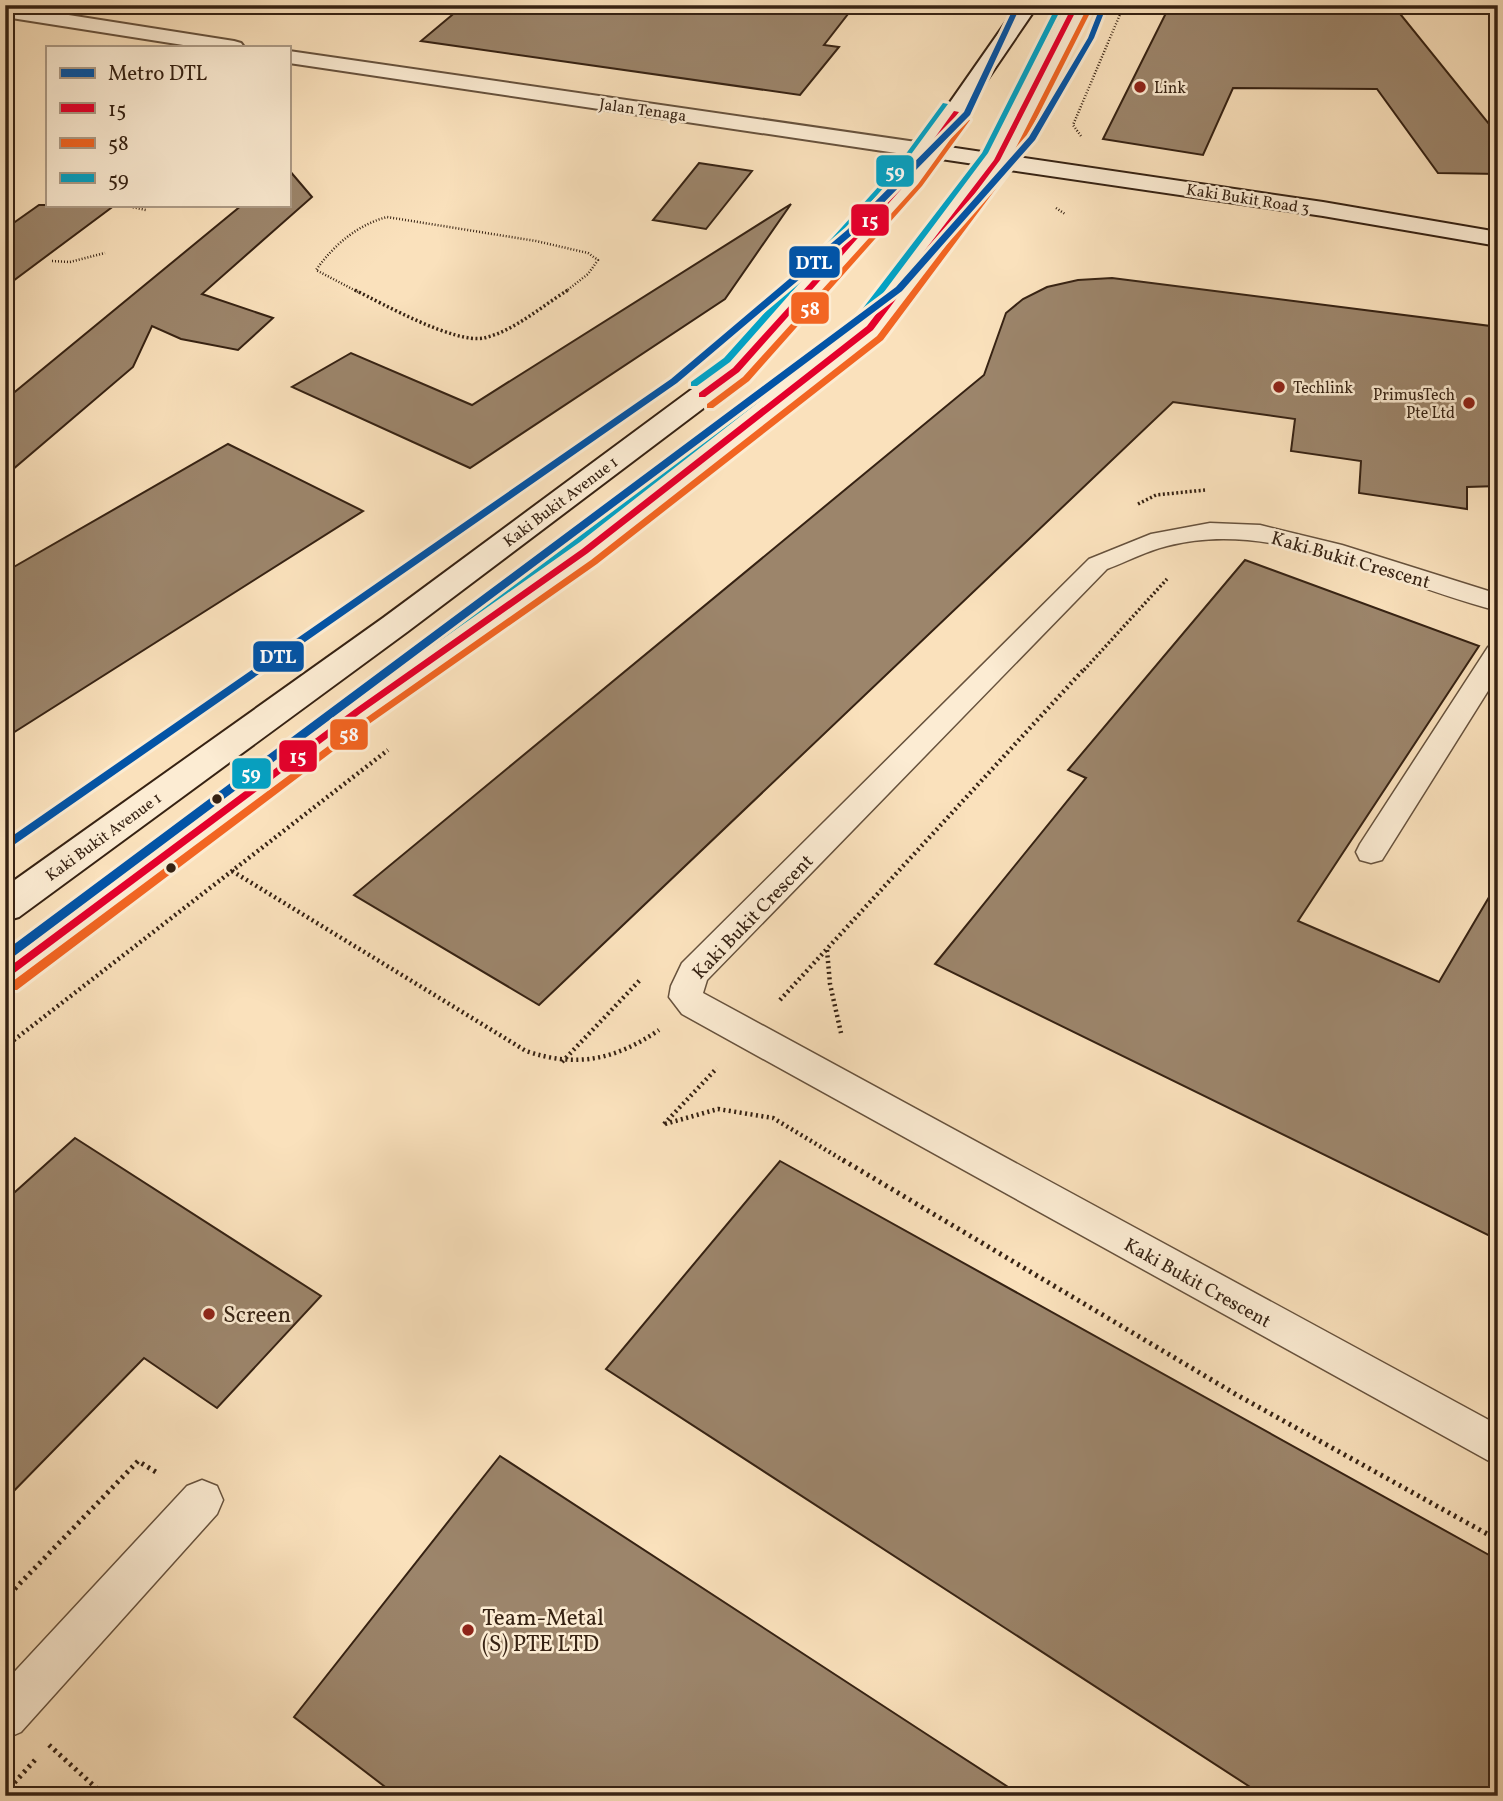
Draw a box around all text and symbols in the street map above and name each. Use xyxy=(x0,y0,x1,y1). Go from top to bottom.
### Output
legend xyxy=(46,46,290,206)
text: Metro DTL xyxy=(108,60,208,89)
place label: Link xyxy=(1154,78,1186,100)
marker: Link xyxy=(1132,79,1148,95)
street label: Jalan Tenaga xyxy=(598,94,688,128)
text: 15 xyxy=(108,96,126,125)
text: 58 xyxy=(108,130,129,159)
line badge: 59 xyxy=(875,154,915,188)
text: 59 xyxy=(885,160,905,186)
text: 59 xyxy=(108,166,129,195)
street label: Kaki Bukit Road 3 xyxy=(1185,179,1311,221)
line badge: 15 xyxy=(850,203,890,237)
text: 15 xyxy=(862,209,878,235)
line badge: DTL xyxy=(788,245,841,279)
text: DTL xyxy=(795,251,833,277)
line badge: 58 xyxy=(790,291,830,325)
text: 58 xyxy=(800,297,820,323)
place label: Techlink xyxy=(1293,378,1353,400)
marker: Techlink xyxy=(1271,379,1287,395)
place label: PrimusTech Pte Ltd xyxy=(1373,385,1455,425)
marker: PrimusTech Pte Ltd xyxy=(1461,395,1477,411)
street label: Kaki Bukit Avenue 1 xyxy=(499,452,623,553)
street label: Kaki Bukit Crescent xyxy=(1268,526,1433,596)
line badge: DTL xyxy=(252,640,305,673)
text: DTL xyxy=(259,645,297,671)
line badge: 58 xyxy=(329,718,369,751)
text: 58 xyxy=(339,723,359,749)
line badge: 15 xyxy=(278,739,318,773)
text: 15 xyxy=(290,745,306,771)
line badge: 59 xyxy=(231,757,272,790)
text: 59 xyxy=(241,762,261,788)
street label: Kaki Bukit Avenue 1 xyxy=(42,788,167,887)
unlabelled marker xyxy=(210,792,224,806)
street label: Kaki Bukit Crescent xyxy=(687,849,820,986)
unlabelled marker xyxy=(164,861,178,875)
street label: Kaki Bukit Crescent xyxy=(1119,1233,1275,1335)
place label: Screen xyxy=(223,1300,291,1332)
marker: Screen xyxy=(201,1306,217,1322)
place label: Team-Metal (S) PTE LTD xyxy=(482,1603,604,1661)
marker: Team-Metal (S) PTE LTD xyxy=(460,1622,476,1638)

